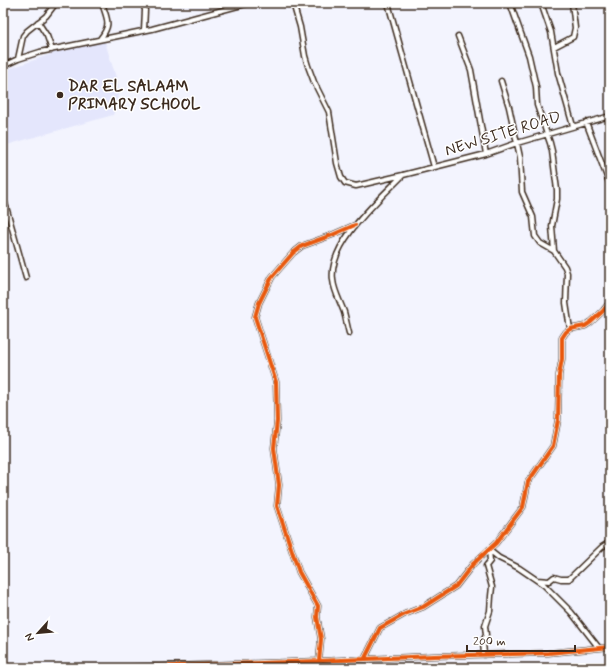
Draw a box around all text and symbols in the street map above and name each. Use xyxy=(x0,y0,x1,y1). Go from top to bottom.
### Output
place label: DAR EL SALAAM PRIMARY SCHOOL xyxy=(68,76,201,115)
marker: DAR EL SALAAM PRIMARY SCHOOL xyxy=(55,90,65,100)
street label: NEW SITE ROAD xyxy=(442,106,564,162)
north arrow xyxy=(18,613,58,653)
scale bar xyxy=(467,627,575,653)
text: N xyxy=(22,631,38,644)
text: 200 m xyxy=(473,634,506,650)

